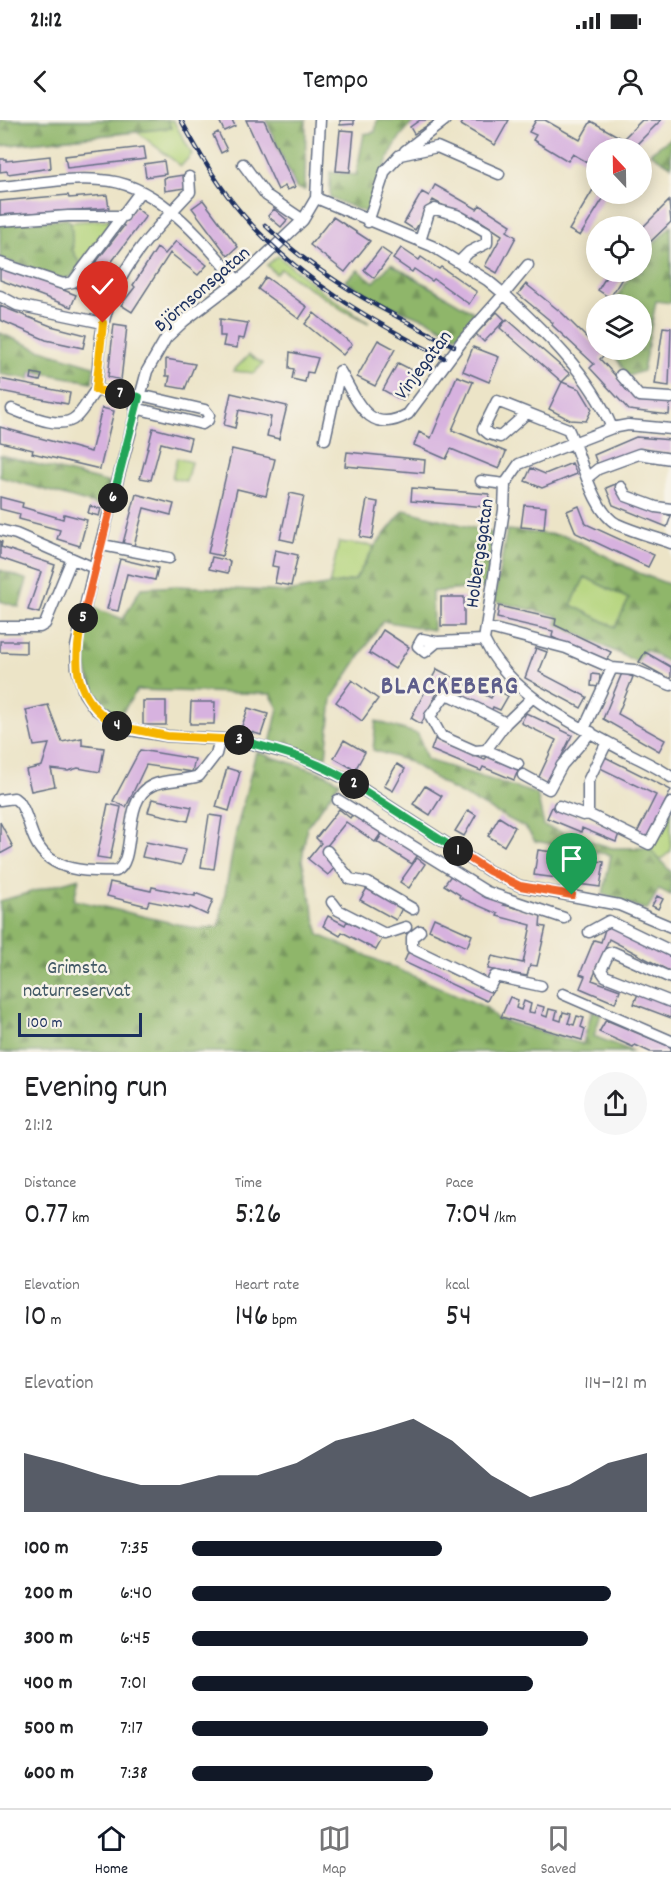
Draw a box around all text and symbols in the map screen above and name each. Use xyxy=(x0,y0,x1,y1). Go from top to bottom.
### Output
text: 21:12 xyxy=(30,6,63,37)
text: Tempo xyxy=(303,62,368,101)
icon: back xyxy=(24,65,57,98)
icon: person xyxy=(614,65,647,98)
north arrow xyxy=(586,138,652,204)
map controls xyxy=(586,138,652,360)
button: locate xyxy=(586,216,652,282)
street label: Björnsonsgatan xyxy=(149,241,257,340)
pin xyxy=(77,261,128,323)
icon: check xyxy=(86,270,119,303)
button: layers xyxy=(586,294,652,360)
street label: Vinjegatan xyxy=(389,325,460,406)
pin: 7 xyxy=(105,379,135,409)
text: 7 xyxy=(117,382,123,405)
pin: 6 xyxy=(98,483,128,513)
text: 6 xyxy=(109,486,117,509)
street label: Holbergsgatan xyxy=(459,497,502,610)
pin: 5 xyxy=(68,603,98,633)
text: 5 xyxy=(79,606,87,629)
district label: BLACKEBERG xyxy=(381,669,519,706)
pin: 4 xyxy=(102,711,132,741)
text: 4 xyxy=(114,714,120,737)
pin: 3 xyxy=(224,725,254,755)
text: 3 xyxy=(235,728,243,751)
pin: 2 xyxy=(339,769,369,799)
text: 2 xyxy=(351,772,358,795)
pin xyxy=(546,833,597,895)
pin: 1 xyxy=(443,836,473,866)
text: 1 xyxy=(456,839,460,862)
icon: arrive xyxy=(555,842,588,875)
park label: Grimsta naturreservat xyxy=(23,955,131,1006)
scale bar xyxy=(18,1010,142,1037)
text: 100 m xyxy=(27,1012,63,1035)
text: Evening run xyxy=(24,1066,168,1113)
button: share xyxy=(584,1072,647,1135)
text: 21:12 xyxy=(24,1112,54,1140)
text: Distance xyxy=(24,1172,76,1195)
text: Time xyxy=(235,1172,262,1195)
text: Pace xyxy=(445,1172,474,1195)
text: 0.77 xyxy=(24,1195,68,1238)
text: 5:26 xyxy=(235,1195,281,1238)
text: 7:04 xyxy=(445,1195,491,1238)
text: km xyxy=(68,1207,90,1230)
text: /km xyxy=(491,1207,516,1230)
text: Elevation xyxy=(24,1274,80,1297)
text: Heart rate xyxy=(235,1274,299,1297)
text: kcal xyxy=(445,1274,470,1297)
text: 10 xyxy=(24,1297,47,1340)
text: 146 xyxy=(235,1297,268,1340)
text: 54 xyxy=(445,1297,472,1340)
text: m xyxy=(47,1309,62,1332)
text: bpm xyxy=(268,1309,297,1332)
text: Elevation xyxy=(24,1370,94,1398)
text: 114–121 m xyxy=(584,1370,647,1398)
text: 100 m xyxy=(24,1535,69,1563)
text: 7:35 xyxy=(120,1535,149,1563)
text: 200 m xyxy=(24,1580,73,1608)
text: 6:40 xyxy=(120,1580,152,1608)
text: 300 m xyxy=(24,1625,73,1653)
text: 6:45 xyxy=(120,1625,151,1653)
text: 400 m xyxy=(24,1670,72,1698)
text: 7:01 xyxy=(120,1670,146,1698)
text: 500 m xyxy=(24,1715,73,1743)
text: 7:17 xyxy=(120,1715,143,1743)
text: 600 m xyxy=(24,1760,74,1788)
text: 7:38 xyxy=(120,1760,148,1788)
tab: Home xyxy=(95,1822,128,1881)
tab: Map xyxy=(318,1822,351,1881)
tab: Saved xyxy=(540,1822,576,1881)

